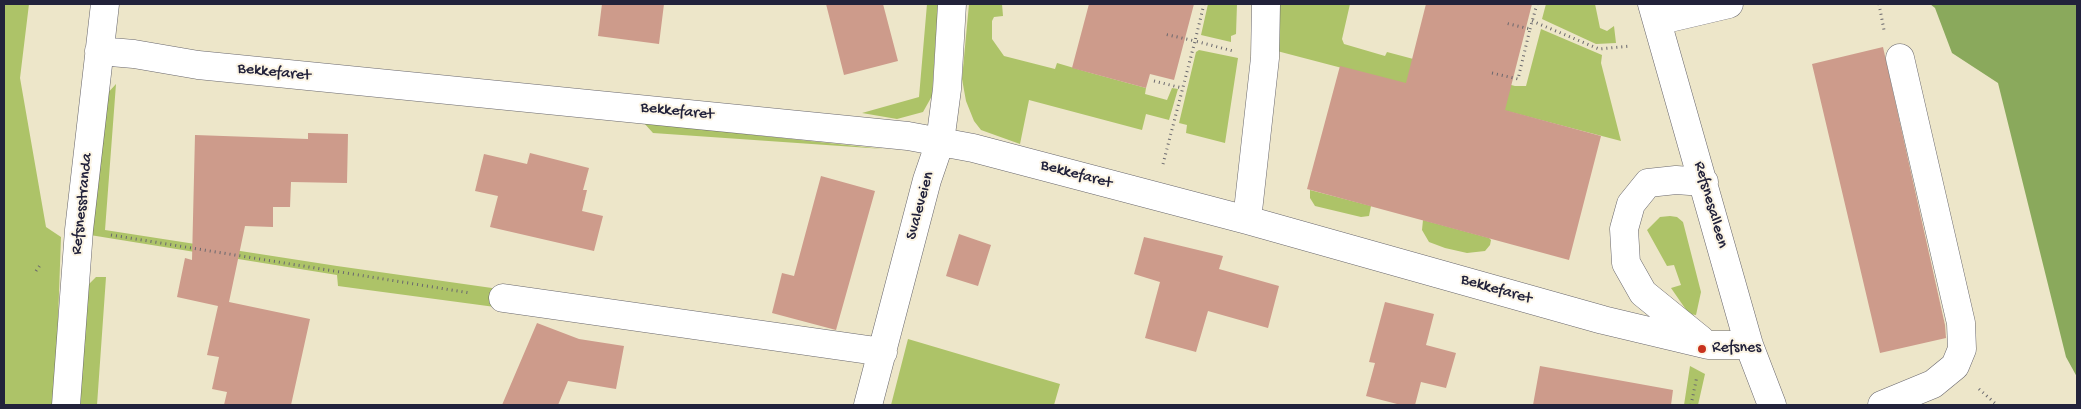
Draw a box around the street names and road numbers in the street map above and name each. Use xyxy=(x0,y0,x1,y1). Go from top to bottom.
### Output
street label: Bekkefaret xyxy=(237,60,311,86)
street label: Bekkefaret xyxy=(640,99,714,125)
street label: Refsnesstranda xyxy=(68,152,98,256)
street label: Bekkefaret xyxy=(1038,156,1114,194)
street label: Refsnesalleen xyxy=(1688,159,1732,251)
street label: Svaleveien xyxy=(903,170,939,242)
street label: Bekkefaret xyxy=(1458,271,1534,309)

